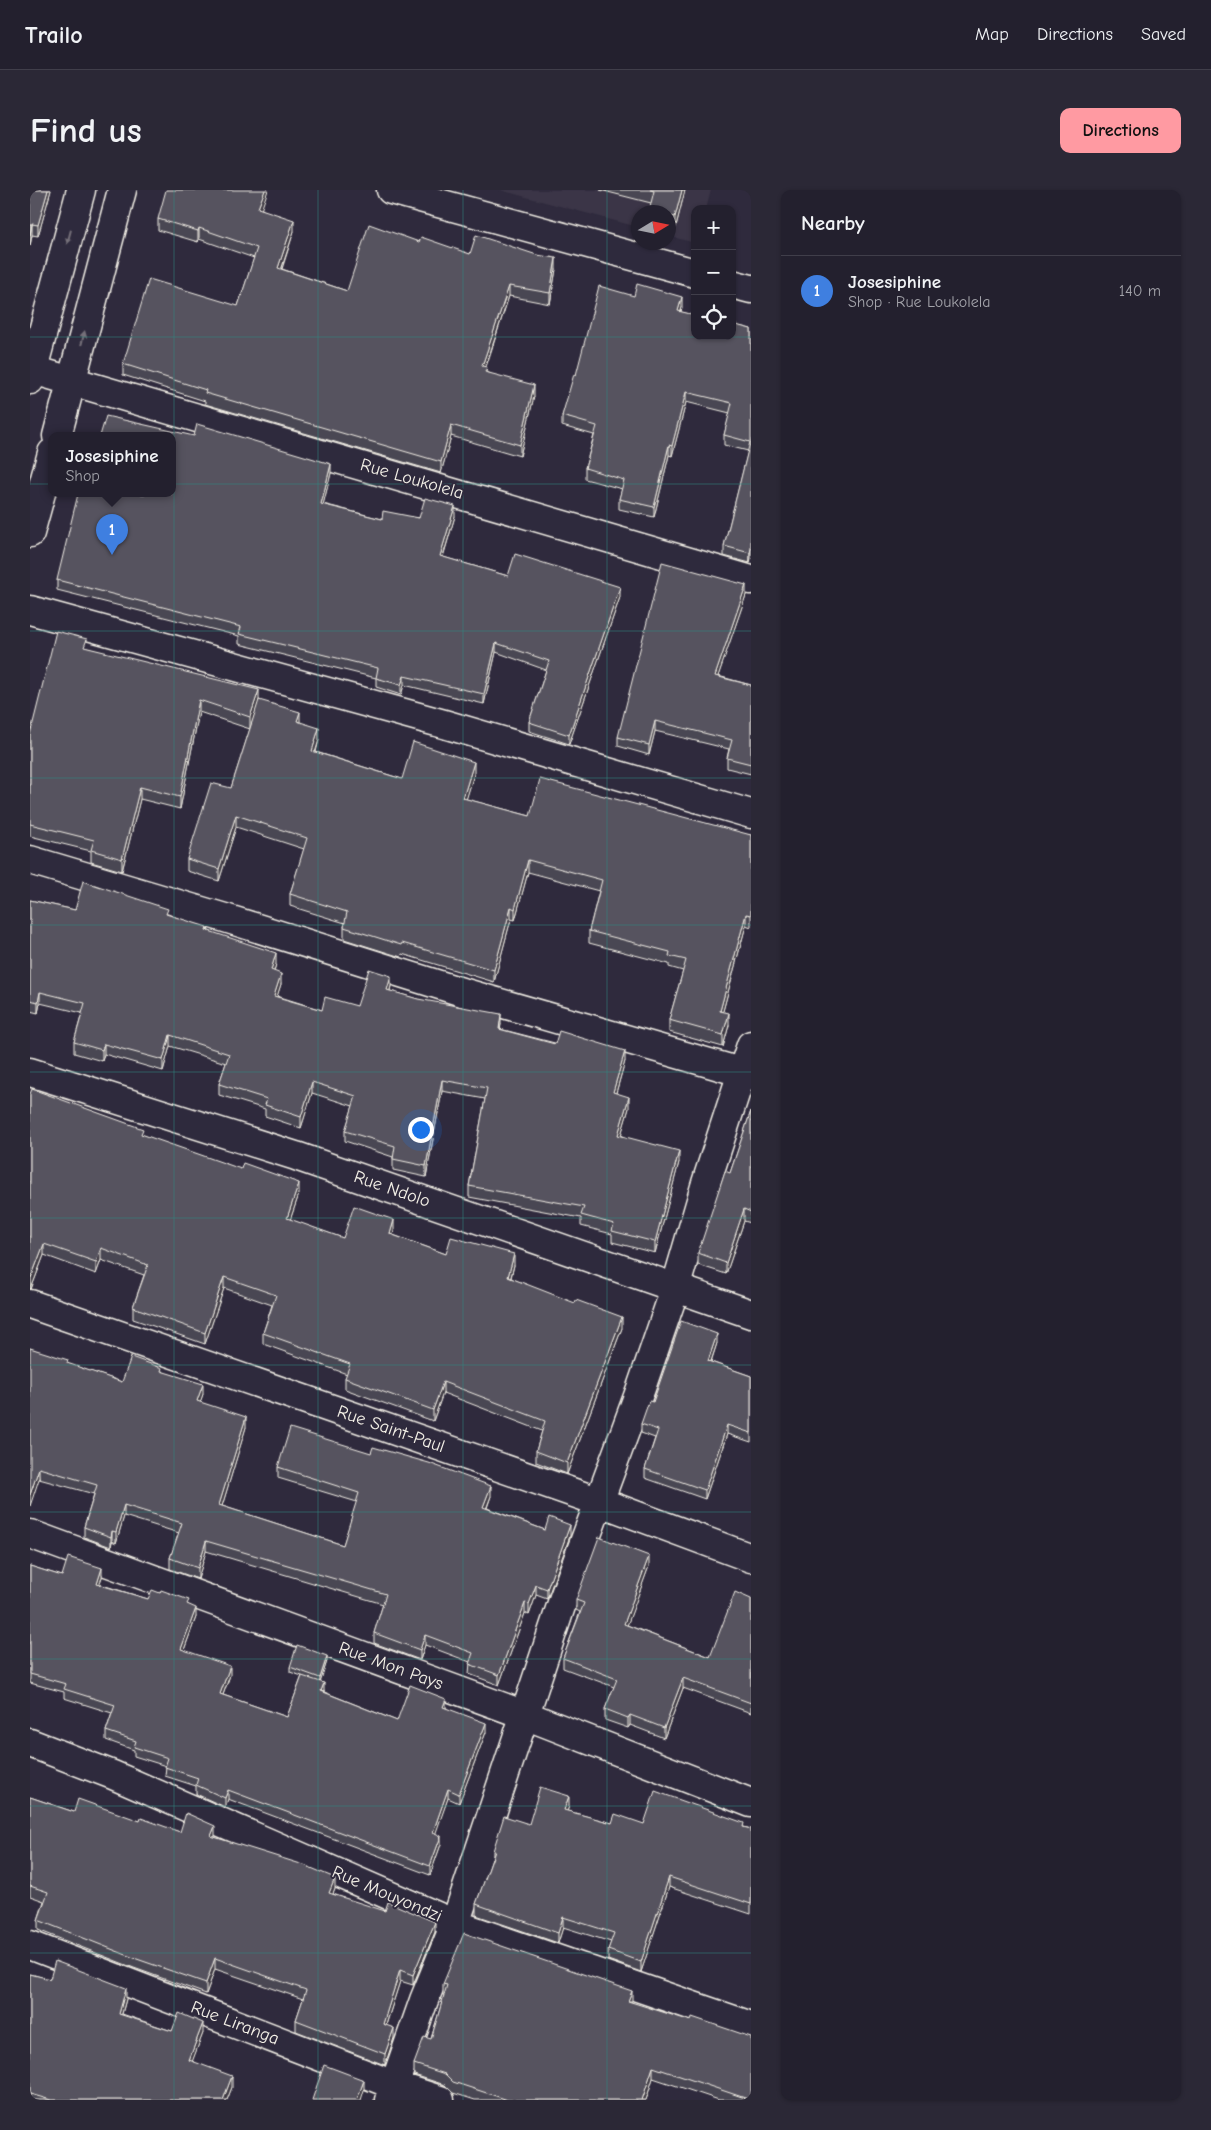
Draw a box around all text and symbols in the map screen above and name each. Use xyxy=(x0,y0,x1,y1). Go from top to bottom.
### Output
text: Trailo xyxy=(25,21,83,49)
text: Map xyxy=(975,24,1009,45)
text: Directions xyxy=(1037,24,1113,45)
text: Saved xyxy=(1141,24,1186,45)
button: Directions xyxy=(1060,108,1181,153)
text: Find us xyxy=(30,110,142,151)
north arrow xyxy=(631,205,676,250)
map controls xyxy=(691,205,736,340)
button: + xyxy=(691,205,736,250)
text: Nearby xyxy=(801,211,865,235)
one-way arrow xyxy=(64,230,72,245)
button: − xyxy=(691,250,736,295)
text: Josesiphine xyxy=(848,271,941,293)
text: 1 xyxy=(814,282,820,300)
text: 140 m xyxy=(1119,282,1161,300)
text: Shop · Rue Loukolela xyxy=(848,293,990,311)
button: locate xyxy=(691,295,736,340)
one-way arrow xyxy=(79,331,87,346)
popup xyxy=(48,432,176,497)
text: Josesiphine xyxy=(65,445,159,467)
street label: Rue Loukolela xyxy=(358,454,466,504)
text: Shop xyxy=(65,467,100,485)
pin: 1 xyxy=(96,514,128,555)
your location xyxy=(408,1117,434,1143)
street label: Rue Ndolo xyxy=(351,1166,433,1212)
street label: Rue Saint-Paul xyxy=(334,1401,448,1457)
street label: Rue Mon Pays xyxy=(336,1637,446,1695)
street label: Rue Mouyondzi xyxy=(329,1861,445,1927)
street label: Rue Liranga xyxy=(188,1997,282,2049)

